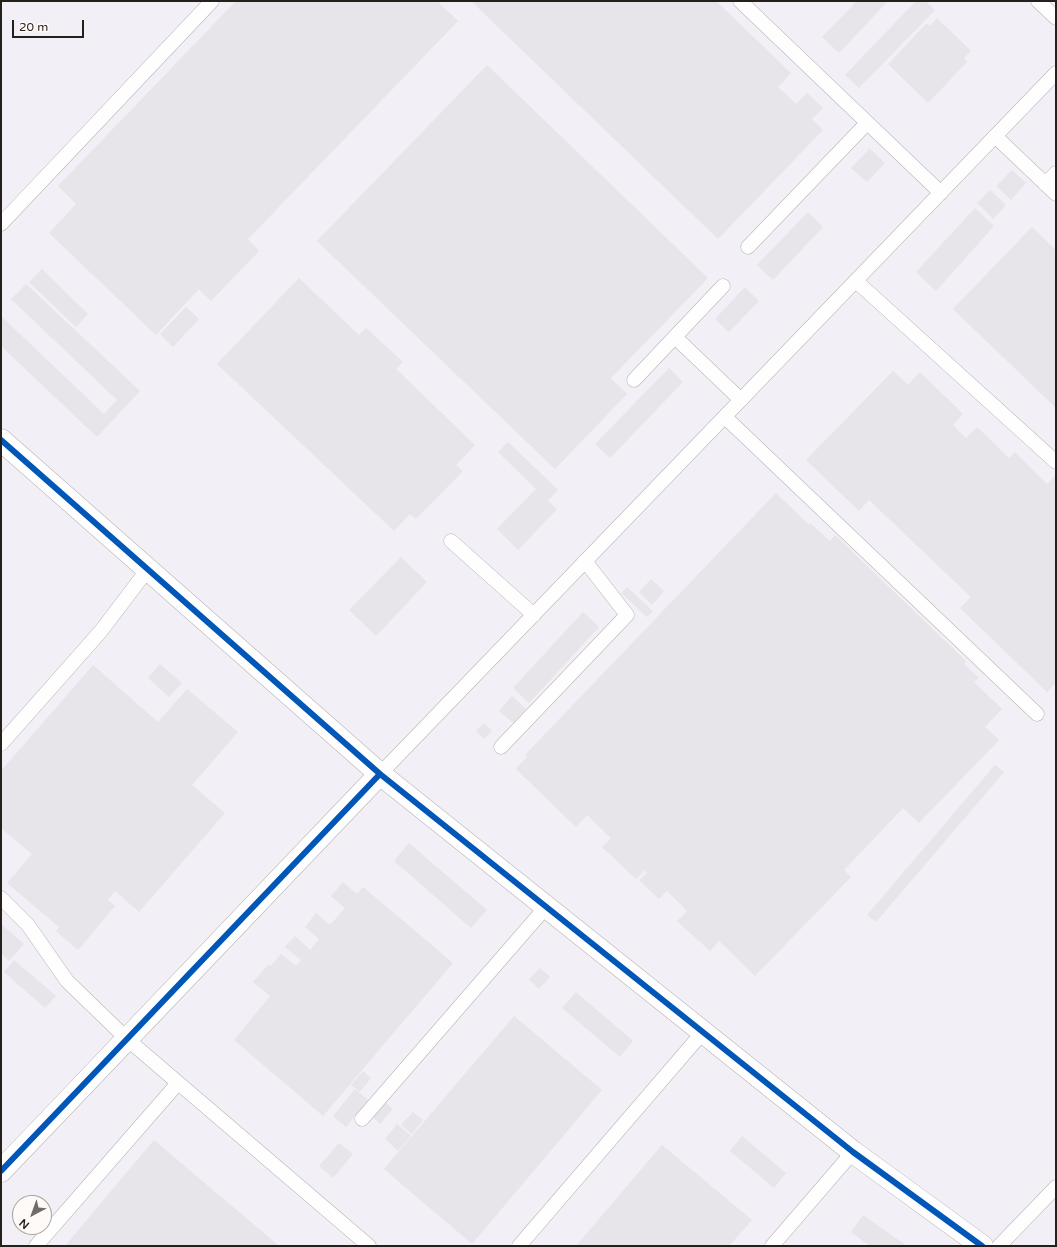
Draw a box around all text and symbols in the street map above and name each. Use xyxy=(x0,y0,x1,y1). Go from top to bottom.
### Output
scale bar xyxy=(14,12,86,38)
text: 20 m xyxy=(19,20,48,34)
north arrow xyxy=(12,1195,52,1235)
text: N xyxy=(17,1216,32,1231)

